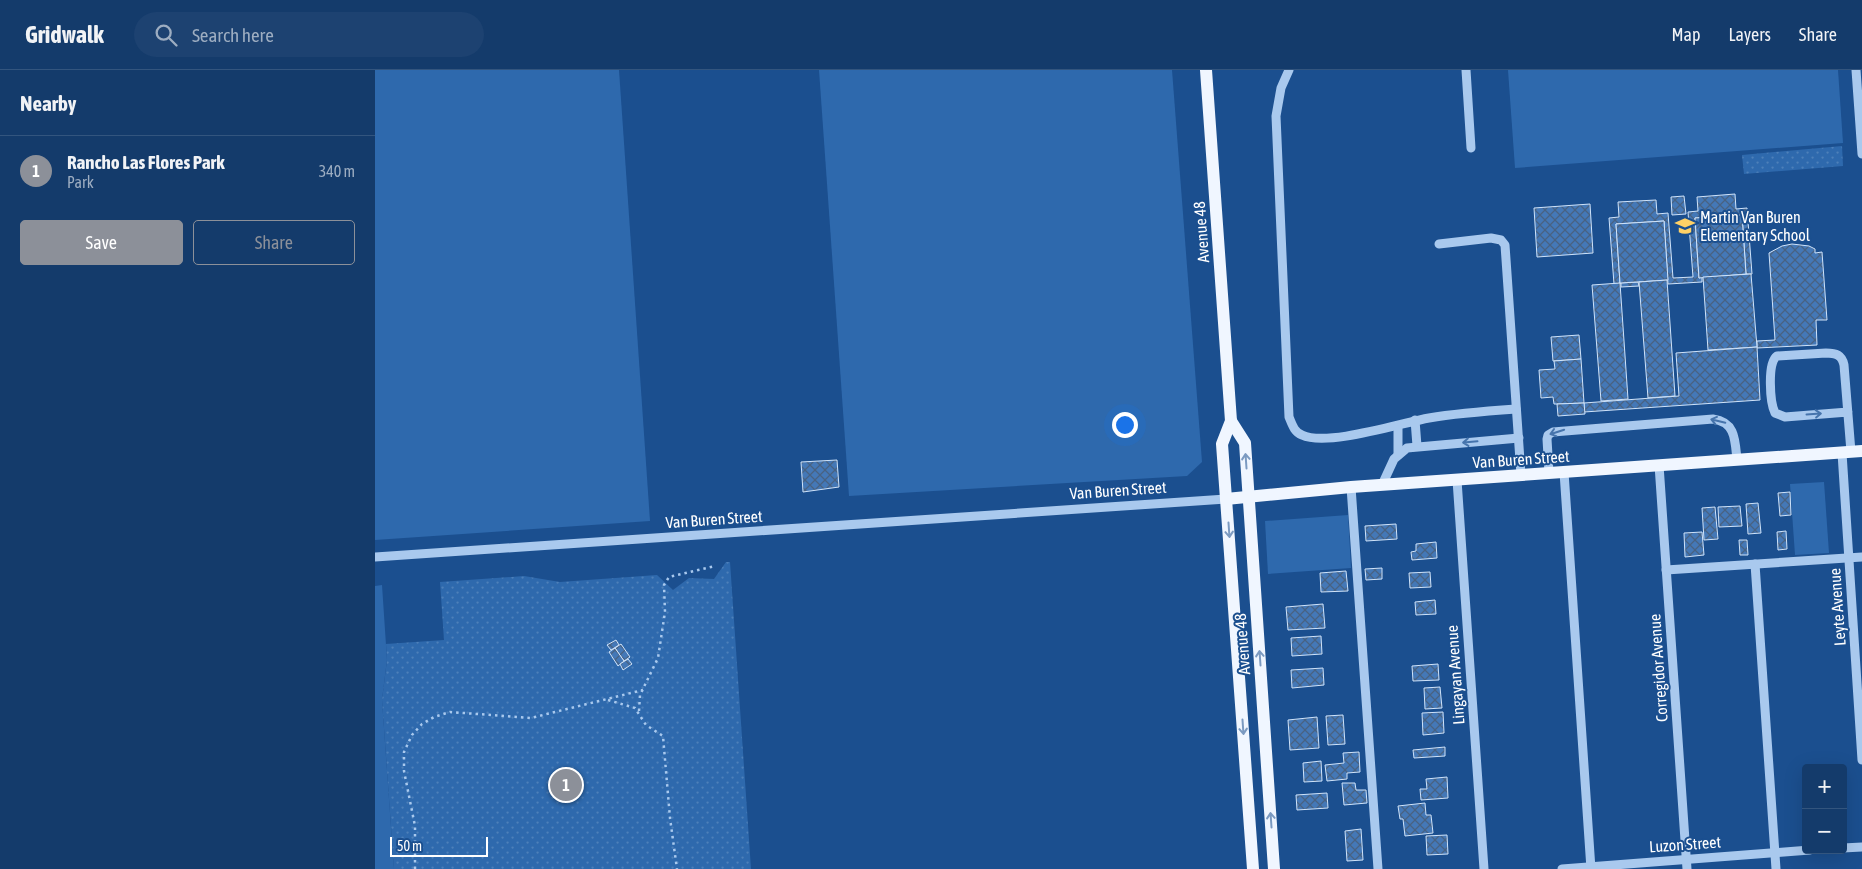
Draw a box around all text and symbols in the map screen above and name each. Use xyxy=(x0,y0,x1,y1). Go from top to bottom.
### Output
search box xyxy=(134,12,484,57)
text: Gridwalk xyxy=(25,21,104,48)
icon: search xyxy=(152,21,180,49)
text: Search here xyxy=(192,24,274,46)
text: Map xyxy=(1671,24,1700,45)
text: Layers xyxy=(1728,24,1771,45)
text: Share xyxy=(1799,24,1837,45)
text: Nearby xyxy=(20,91,76,115)
text: Rancho Las Flores Park xyxy=(67,151,225,173)
text: 1 xyxy=(32,162,40,180)
text: 340 m xyxy=(319,162,355,180)
text: Park xyxy=(67,173,94,191)
street label: Avenue 48 xyxy=(1190,201,1212,263)
place label: Martin Van Buren Elementary School xyxy=(1700,208,1811,245)
school or university icon: Martin Van Buren Elementary School xyxy=(1674,215,1696,237)
button: Save xyxy=(20,220,183,265)
button: Share xyxy=(193,220,355,265)
one-way arrow xyxy=(1805,410,1821,419)
your location xyxy=(1112,412,1138,438)
one-way arrow xyxy=(1710,416,1726,425)
one-way arrow xyxy=(1549,428,1565,438)
one-way arrow xyxy=(1462,437,1478,446)
street label: Van Buren Street xyxy=(1472,447,1570,471)
one-way arrow xyxy=(1242,453,1251,469)
street label: Van Buren Street xyxy=(1069,478,1167,502)
street label: Van Buren Street xyxy=(665,507,763,531)
one-way arrow xyxy=(1224,522,1234,538)
street label: Leyte Avenue xyxy=(1825,567,1850,647)
street label: Avenue 48 xyxy=(1231,613,1253,675)
street label: Corregidor Avenue xyxy=(1645,613,1672,723)
street label: Lingayan Avenue xyxy=(1443,625,1468,725)
one-way arrow xyxy=(1255,651,1264,667)
one-way arrow xyxy=(1238,719,1248,735)
map controls xyxy=(1802,764,1847,854)
button: + xyxy=(1802,764,1847,809)
pin: 1 xyxy=(550,766,582,804)
button: − xyxy=(1802,809,1847,854)
one-way arrow xyxy=(1266,813,1276,829)
street label: Luzon Street xyxy=(1648,832,1722,855)
scale bar xyxy=(390,834,487,857)
text: 50 m xyxy=(397,838,422,854)

